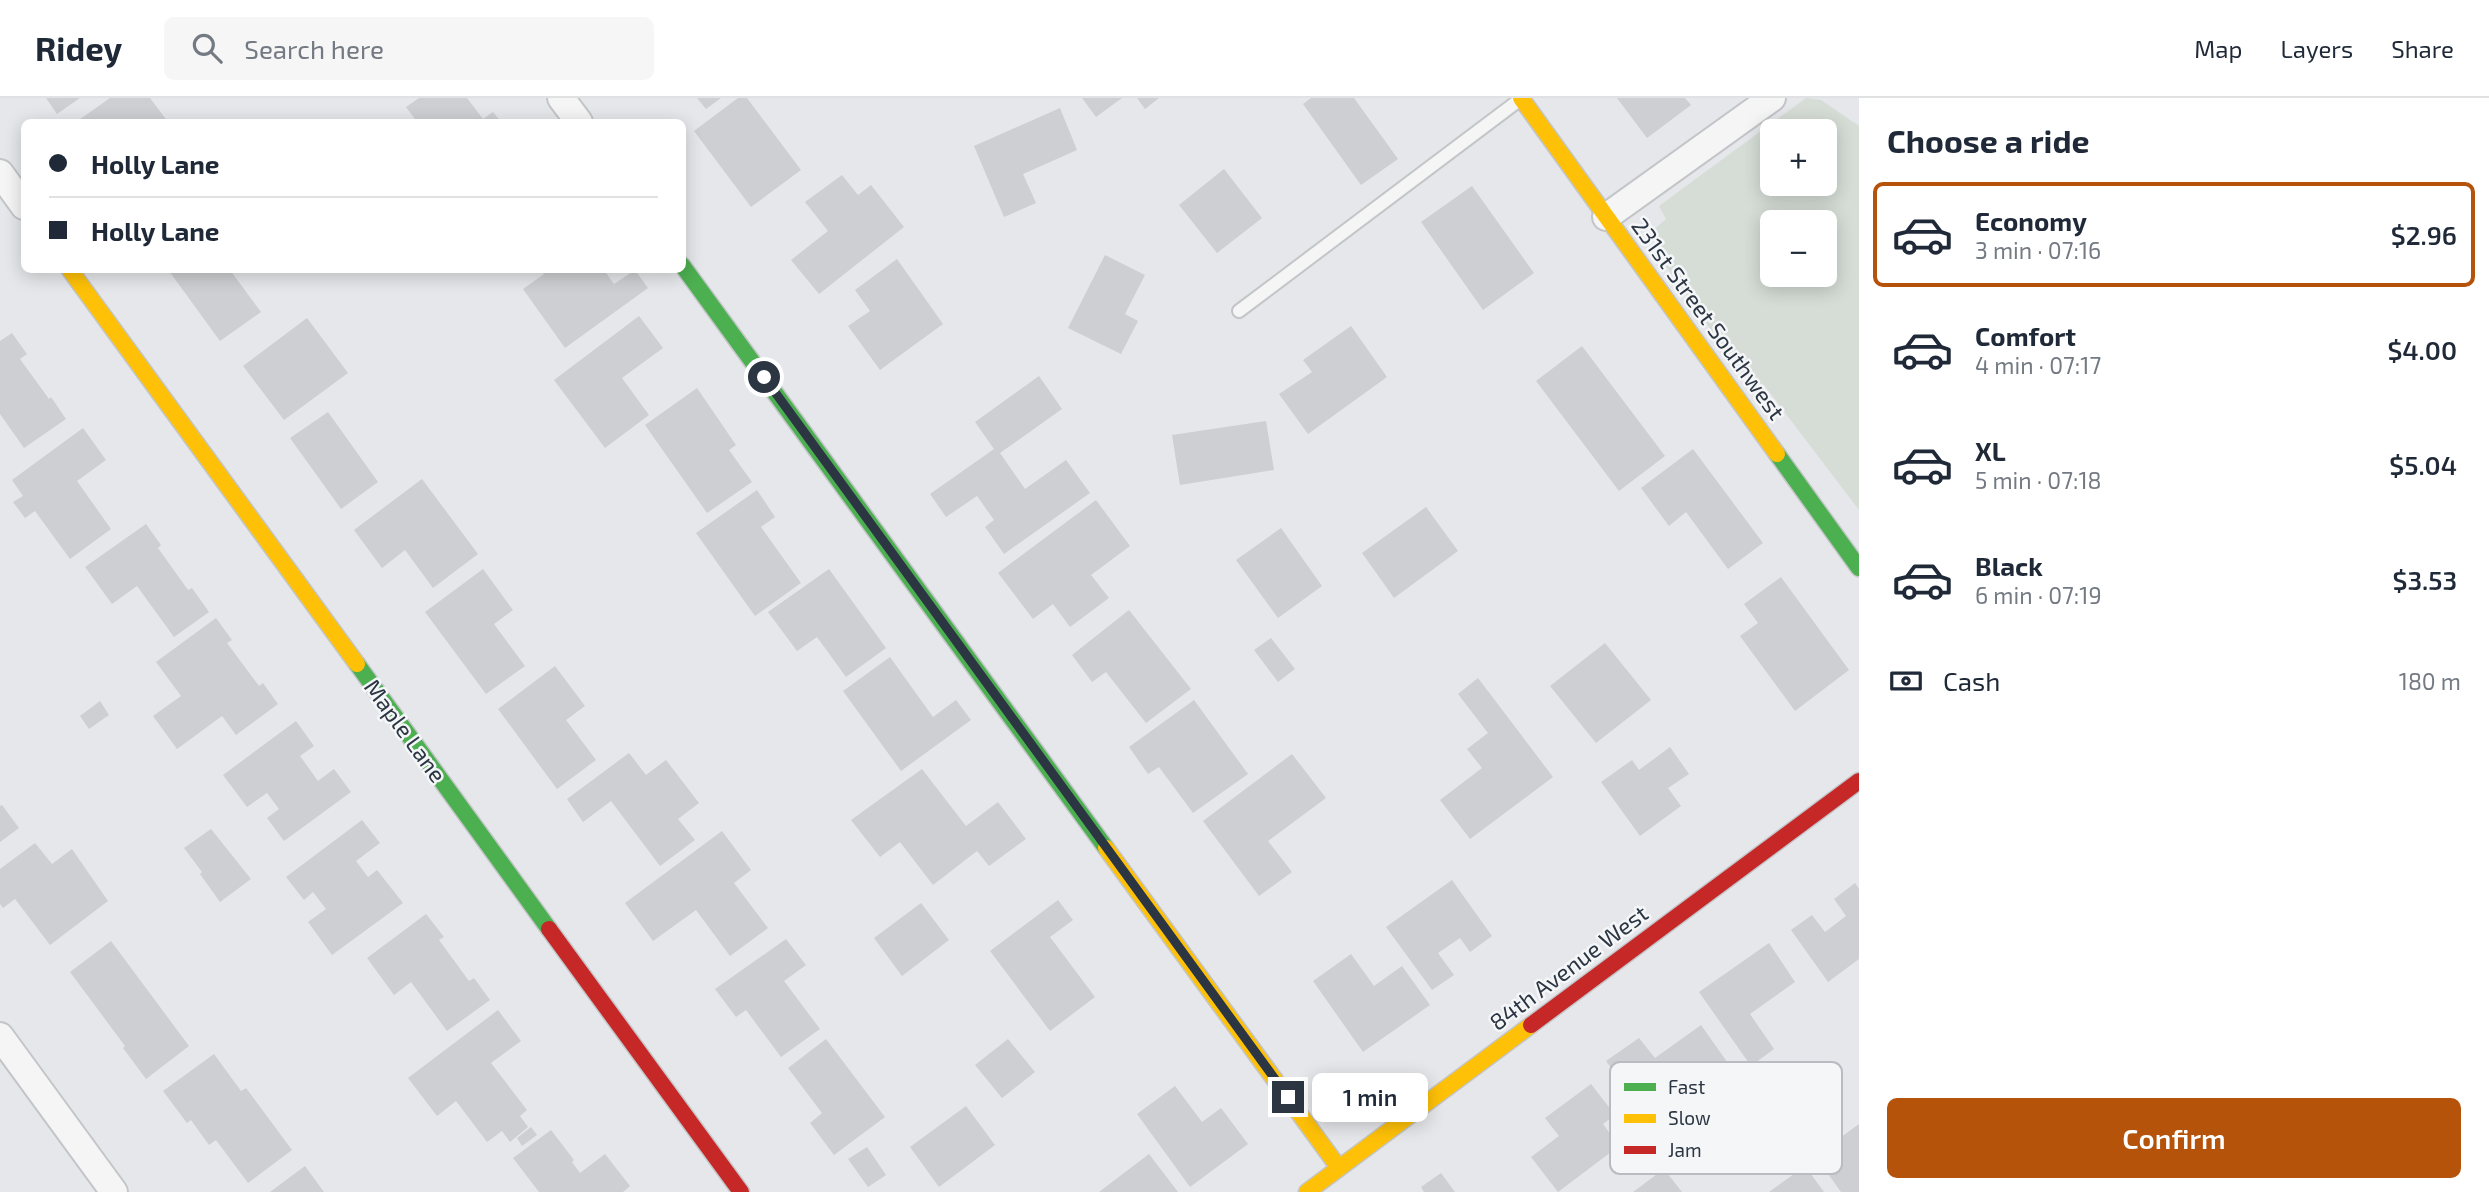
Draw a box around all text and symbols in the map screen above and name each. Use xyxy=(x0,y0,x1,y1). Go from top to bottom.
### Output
search box xyxy=(164,17,654,80)
text: Ridey xyxy=(35,28,122,68)
icon: search xyxy=(188,29,226,67)
text: Search here xyxy=(244,33,384,64)
text: Map xyxy=(2194,34,2242,63)
text: Layers xyxy=(2280,34,2353,63)
text: Share xyxy=(2391,34,2454,63)
map controls xyxy=(1760,119,1837,287)
button: + xyxy=(1760,119,1837,196)
text: Choose a ride xyxy=(1887,121,2090,159)
text: Holly Lane xyxy=(91,148,220,179)
icon: car xyxy=(1891,203,1954,266)
text: Economy xyxy=(1975,205,2087,236)
button: − xyxy=(1760,210,1837,287)
street label: 231st Street Southwest xyxy=(1626,212,1792,425)
text: Holly Lane xyxy=(91,215,220,246)
text: $2.96 xyxy=(2391,219,2457,250)
text: 3 min · 07:16 xyxy=(1975,236,2101,264)
icon: car xyxy=(1891,318,1954,381)
text: Comfort xyxy=(1975,320,2076,351)
text: $4.00 xyxy=(2387,334,2457,365)
text: 4 min · 07:17 xyxy=(1975,351,2101,379)
route start xyxy=(748,361,780,393)
icon: car xyxy=(1891,433,1954,496)
text: XL xyxy=(1975,435,2006,466)
text: $5.04 xyxy=(2389,449,2457,480)
text: 5 min · 07:18 xyxy=(1975,466,2102,494)
icon: car xyxy=(1891,548,1954,611)
text: Black xyxy=(1975,550,2043,581)
text: $3.53 xyxy=(2393,564,2457,595)
text: 6 min · 07:19 xyxy=(1975,581,2102,609)
icon: cash xyxy=(1887,662,1925,700)
text: Cash xyxy=(1943,665,2000,696)
text: 180 m xyxy=(2399,667,2461,695)
street label: Maple Lane xyxy=(359,673,453,787)
street label: 84th Avenue West xyxy=(1484,898,1653,1036)
legend xyxy=(1610,1062,1842,1174)
callout: 1 min xyxy=(1312,1072,1428,1122)
text: Fast xyxy=(1668,1075,1705,1098)
route end xyxy=(1272,1081,1304,1113)
text: 1 min xyxy=(1343,1083,1397,1111)
button: Confirm xyxy=(1887,1098,2461,1178)
text: Slow xyxy=(1668,1106,1711,1129)
text: Jam xyxy=(1668,1138,1702,1161)

